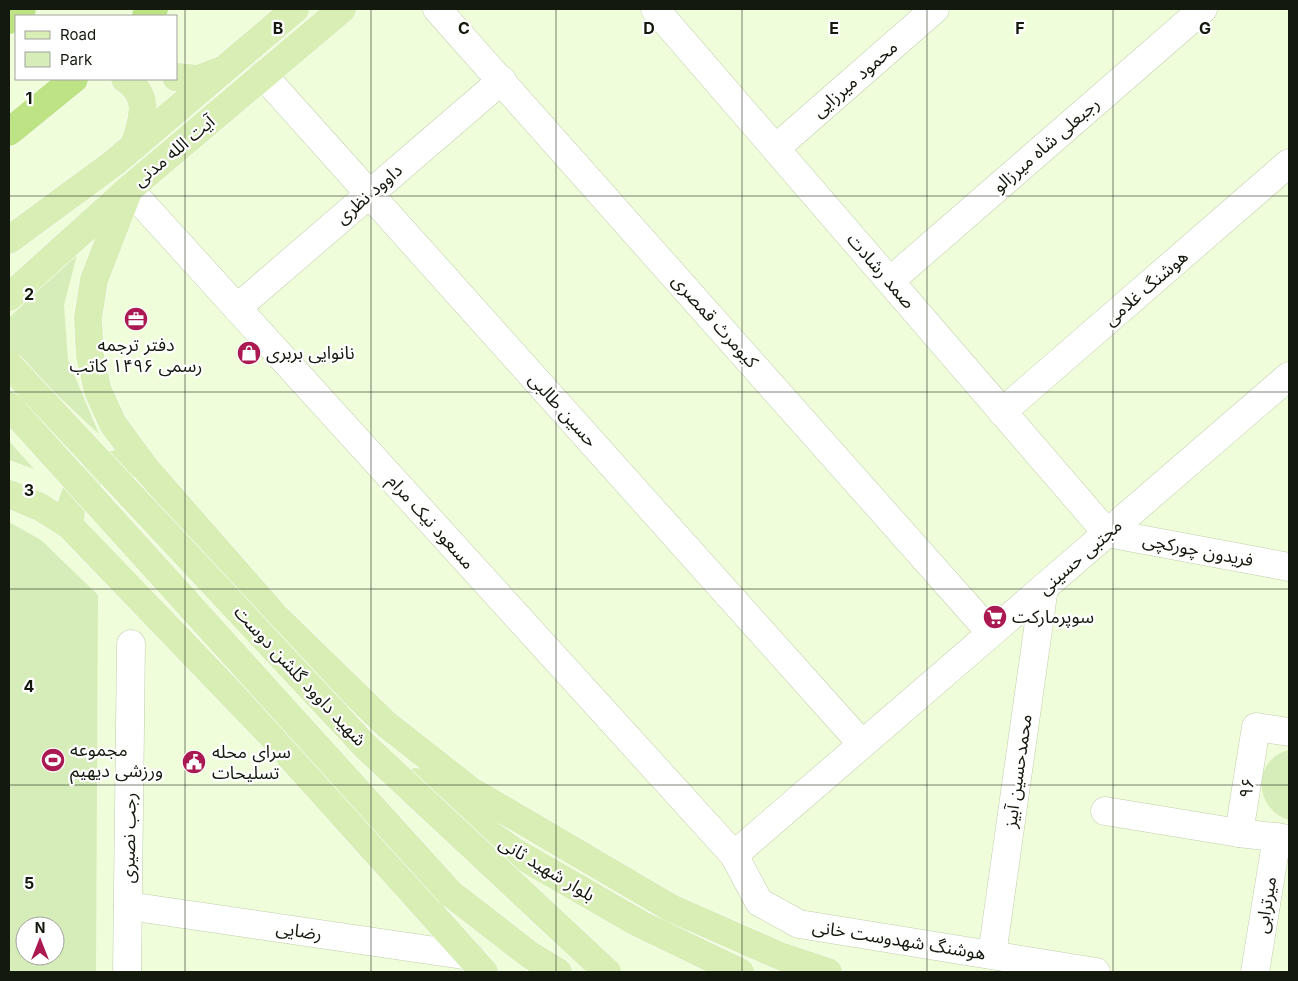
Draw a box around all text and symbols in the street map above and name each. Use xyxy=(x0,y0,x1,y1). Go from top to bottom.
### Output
legend xyxy=(15,15,178,80)
text: B xyxy=(273,18,283,38)
text: C xyxy=(458,18,470,38)
text: D xyxy=(643,18,655,38)
text: E xyxy=(829,18,839,38)
text: F xyxy=(1015,18,1025,38)
text: G xyxy=(1199,18,1211,38)
text: Road xyxy=(60,25,96,44)
street label: محمود میرزایی xyxy=(808,36,902,122)
text: Park xyxy=(60,50,93,69)
text: 1 xyxy=(26,88,32,108)
street label: رجبعلی شاه میرزالو xyxy=(988,93,1104,197)
street label: آیت الله مدنی xyxy=(129,110,220,191)
street label: داوود نظری xyxy=(331,159,407,229)
street label: صمد رشادت xyxy=(842,229,920,313)
street label: هوشنگ غلامی xyxy=(1099,245,1193,331)
street label: کیومرث قمصری xyxy=(667,270,763,373)
text: 2 xyxy=(24,284,34,304)
office icon: دفتر ترجمه رسمی ۱۴۹۶ کاتب xyxy=(123,306,149,332)
place label: دفتر ترجمه رسمی ۱۴۹۶ کاتب xyxy=(70,334,202,377)
shop icon: نانوایی بربری xyxy=(236,340,262,366)
place label: نانوایی بربری xyxy=(266,342,354,364)
street label: حسین طالبی xyxy=(524,368,602,452)
street label: مسعود نیک مرام xyxy=(381,470,479,576)
text: 3 xyxy=(24,480,34,500)
street label: مجتبی حسینی xyxy=(1033,515,1127,599)
street label: فریدون چورکچی xyxy=(1141,529,1255,572)
street label: شهید داوود گلشن دوست xyxy=(229,601,371,751)
supermarket icon: سوپرمارکت xyxy=(982,604,1008,630)
place label: سوپرمارکت xyxy=(1012,606,1094,628)
text: 4 xyxy=(24,676,35,696)
street label: محمدحسین آبیز xyxy=(999,713,1037,830)
place label: مجموعه ورزشی دیهیم xyxy=(70,739,163,784)
place label: سرای محله تسلیحات xyxy=(212,741,291,783)
sports icon: مجموعه ورزشی دیهیم xyxy=(40,747,66,773)
public building icon: سرای محله تسلیحات xyxy=(181,749,207,775)
street label: ۹۶ xyxy=(1235,776,1258,800)
street label: رجب نصیری xyxy=(117,792,141,884)
street label: بلوار شهید ثانی xyxy=(495,832,599,906)
text: 5 xyxy=(24,873,34,893)
street label: میرترابی xyxy=(1251,875,1281,935)
street label: هوشنگ شهدوست خانی xyxy=(811,915,987,965)
north arrow xyxy=(15,916,65,966)
street label: رضایی xyxy=(275,917,323,945)
text: N xyxy=(35,919,45,936)

